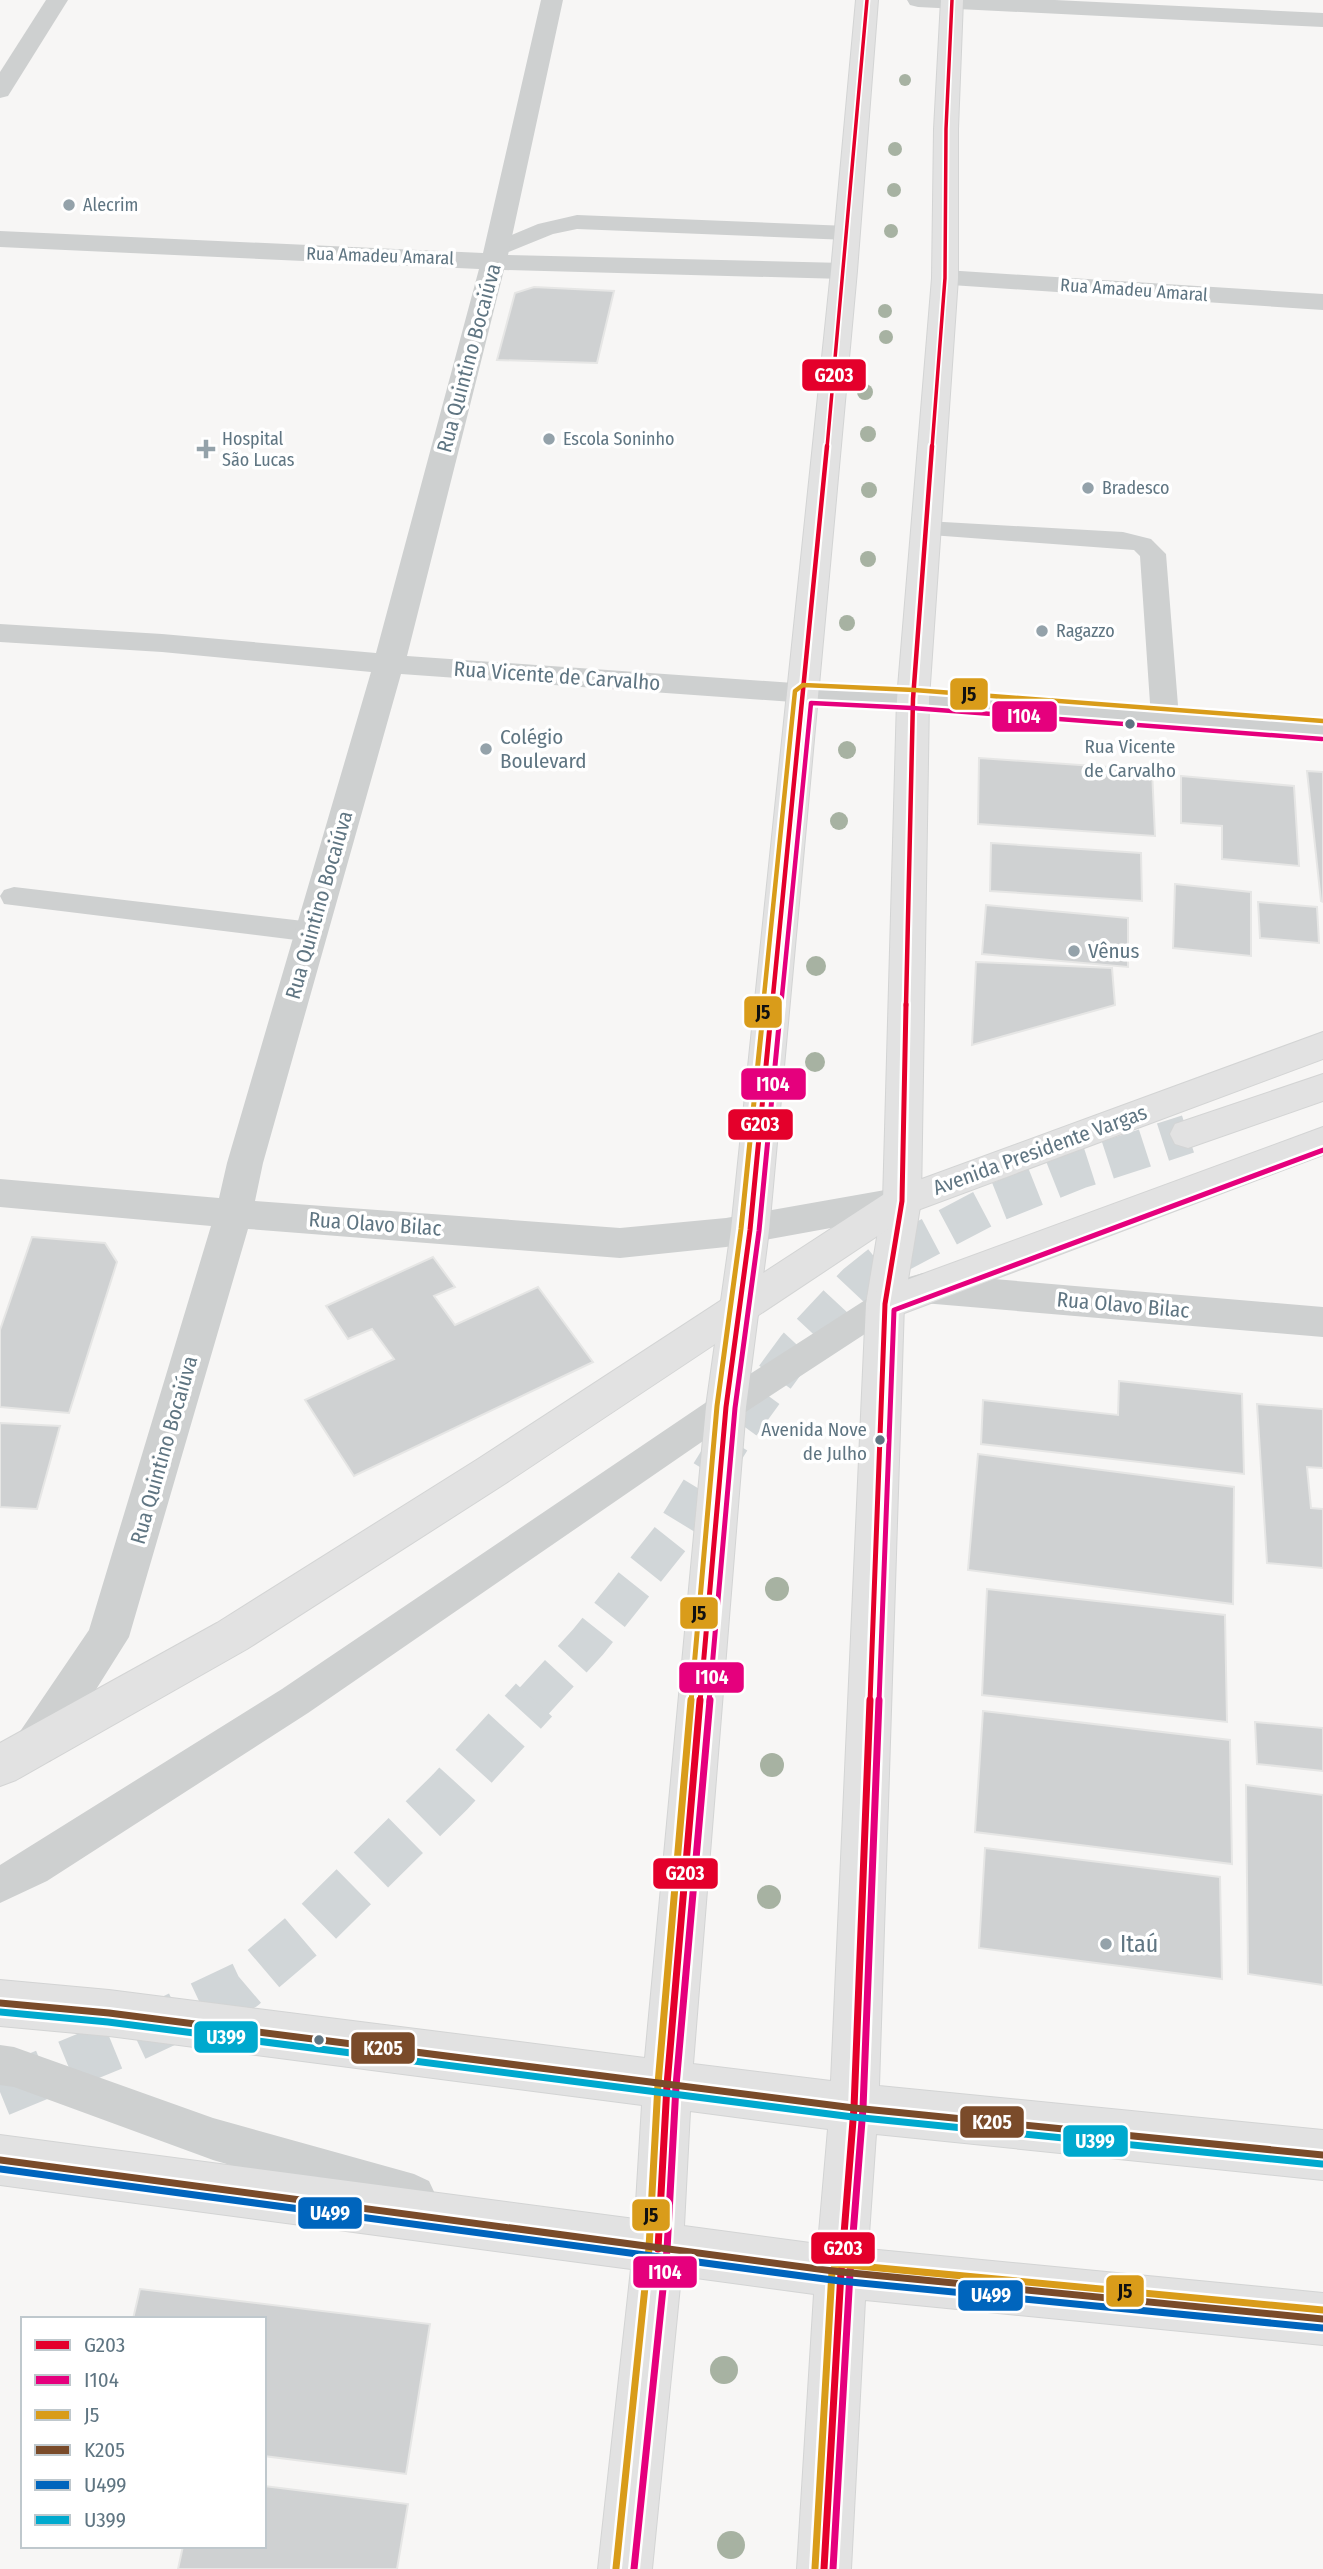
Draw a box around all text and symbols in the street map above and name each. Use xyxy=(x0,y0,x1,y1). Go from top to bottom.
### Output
place label: Alecrim xyxy=(83,194,138,216)
marker: Alecrim xyxy=(61,197,77,213)
street label: Rua Amadeu Amaral xyxy=(306,242,454,270)
street label: Rua Quintino Bocaiúva xyxy=(431,261,507,455)
street label: Rua Amadeu Amaral xyxy=(1059,274,1209,306)
line badge: G203 xyxy=(801,358,867,392)
text: G203 xyxy=(815,364,854,387)
place label: Hospital São Lucas xyxy=(222,428,295,471)
place label: Escola Soninho xyxy=(563,428,674,450)
marker: Escola Soninho xyxy=(541,431,557,447)
marker: Hospital São Lucas xyxy=(196,439,216,459)
place label: Bradesco xyxy=(1102,477,1169,499)
marker: Bradesco xyxy=(1080,480,1096,496)
place label: Ragazzo xyxy=(1056,620,1115,642)
marker: Ragazzo xyxy=(1034,623,1050,639)
street label: Rua Vicente de Carvalho xyxy=(453,656,661,696)
line badge: J5 xyxy=(949,677,989,711)
text: J5 xyxy=(961,683,976,706)
line badge: I104 xyxy=(991,700,1058,733)
text: I104 xyxy=(1007,705,1041,728)
marker: Rua Vicente de Carvalho xyxy=(1123,717,1137,731)
place label: Colégio Boulevard xyxy=(500,724,587,774)
place label: Rua Vicente de Carvalho xyxy=(1084,735,1176,782)
marker: Colégio Boulevard xyxy=(478,741,494,757)
street label: Rua Quintino Bocaiúva xyxy=(280,808,358,1002)
place label: Vênus xyxy=(1088,938,1140,964)
marker: Vênus xyxy=(1066,943,1082,959)
line badge: J5 xyxy=(743,995,783,1029)
text: J5 xyxy=(755,1001,770,1024)
line badge: I104 xyxy=(740,1067,807,1101)
text: I104 xyxy=(756,1073,790,1096)
street label: Avenida Presidente Vargas xyxy=(929,1099,1151,1201)
line badge: G203 xyxy=(727,1108,794,1141)
text: G203 xyxy=(741,1113,780,1136)
street label: Rua Olavo Bilac xyxy=(308,1206,442,1242)
street label: Rua Olavo Bilac xyxy=(1056,1286,1190,1324)
street label: Rua Quintino Bocaiúva xyxy=(125,1353,203,1547)
place label: Avenida Nove de Julho xyxy=(761,1418,867,1465)
marker: Avenida Nove de Julho xyxy=(873,1433,887,1447)
line badge: J5 xyxy=(679,1596,719,1630)
text: J5 xyxy=(691,1602,706,1625)
line badge: I104 xyxy=(678,1661,745,1694)
text: I104 xyxy=(695,1666,729,1689)
line badge: G203 xyxy=(652,1857,719,1890)
text: G203 xyxy=(666,1862,705,1885)
place label: Itaú xyxy=(1120,1930,1158,1958)
marker: Itaú xyxy=(1098,1936,1114,1952)
line badge: U399 xyxy=(193,2020,259,2054)
text: U399 xyxy=(206,2026,246,2049)
line badge: K205 xyxy=(350,2031,416,2065)
unlabelled marker xyxy=(312,2033,326,2047)
text: K205 xyxy=(363,2037,403,2060)
line badge: K205 xyxy=(959,2105,1025,2139)
text: K205 xyxy=(972,2111,1012,2134)
line badge: U399 xyxy=(1062,2124,1129,2158)
text: U399 xyxy=(1075,2130,1115,2153)
line badge: U499 xyxy=(297,2196,363,2230)
line badge: J5 xyxy=(631,2198,671,2232)
text: U499 xyxy=(310,2202,350,2225)
text: J5 xyxy=(643,2204,658,2227)
line badge: G203 xyxy=(810,2231,876,2265)
text: G203 xyxy=(824,2237,863,2260)
line badge: I104 xyxy=(632,2255,698,2289)
text: I104 xyxy=(648,2261,682,2284)
line badge: J5 xyxy=(1105,2274,1145,2308)
line badge: U499 xyxy=(957,2279,1024,2312)
text: J5 xyxy=(1117,2280,1132,2303)
text: U499 xyxy=(971,2284,1011,2307)
legend xyxy=(21,2317,266,2548)
text: G203 xyxy=(84,2332,125,2358)
text: I104 xyxy=(84,2367,119,2393)
text: J5 xyxy=(84,2402,99,2428)
text: K205 xyxy=(84,2437,125,2463)
text: U499 xyxy=(84,2472,127,2498)
text: U399 xyxy=(84,2507,126,2533)

